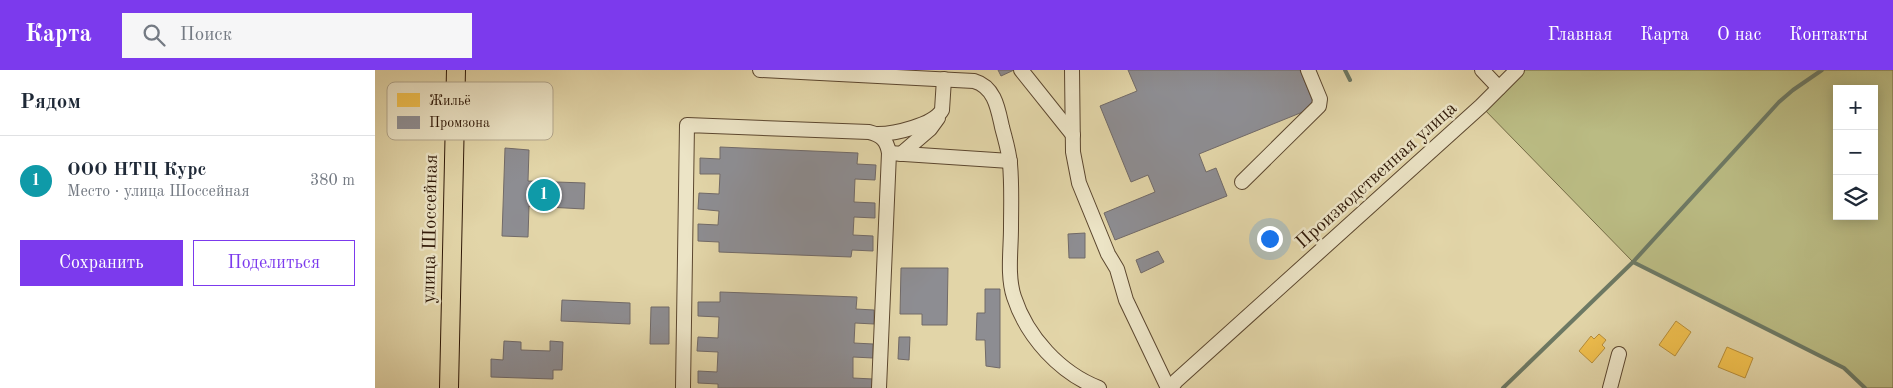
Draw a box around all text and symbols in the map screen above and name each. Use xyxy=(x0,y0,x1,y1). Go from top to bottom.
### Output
search box xyxy=(122,13,472,58)
icon: search xyxy=(140,21,168,49)
text: Карта xyxy=(25,23,92,47)
text: Поиск xyxy=(180,26,232,45)
text: Главная xyxy=(1548,26,1612,44)
text: Карта xyxy=(1640,26,1689,44)
text: О нас xyxy=(1717,26,1761,44)
text: Контакты xyxy=(1789,26,1868,44)
legend xyxy=(387,82,553,140)
map controls xyxy=(1833,85,1878,220)
button: + xyxy=(1833,85,1878,130)
text: Рядом xyxy=(20,92,81,113)
text: Жильё xyxy=(429,94,471,108)
street label: Производственная улица xyxy=(1293,99,1462,253)
text: Промзона xyxy=(429,116,490,130)
button: − xyxy=(1833,130,1878,175)
street label: улица Шоссейная xyxy=(420,154,442,304)
text: ООО НТЦ Курс xyxy=(67,161,206,180)
text: 1 xyxy=(31,173,41,189)
text: 380 m xyxy=(310,173,355,189)
button: layers xyxy=(1833,175,1878,220)
pin: 1 xyxy=(528,176,560,214)
text: Место · улица Шоссейная xyxy=(67,184,250,200)
your location xyxy=(1257,226,1283,252)
button: Сохранить xyxy=(20,240,183,286)
button: Поделиться xyxy=(193,240,355,286)

